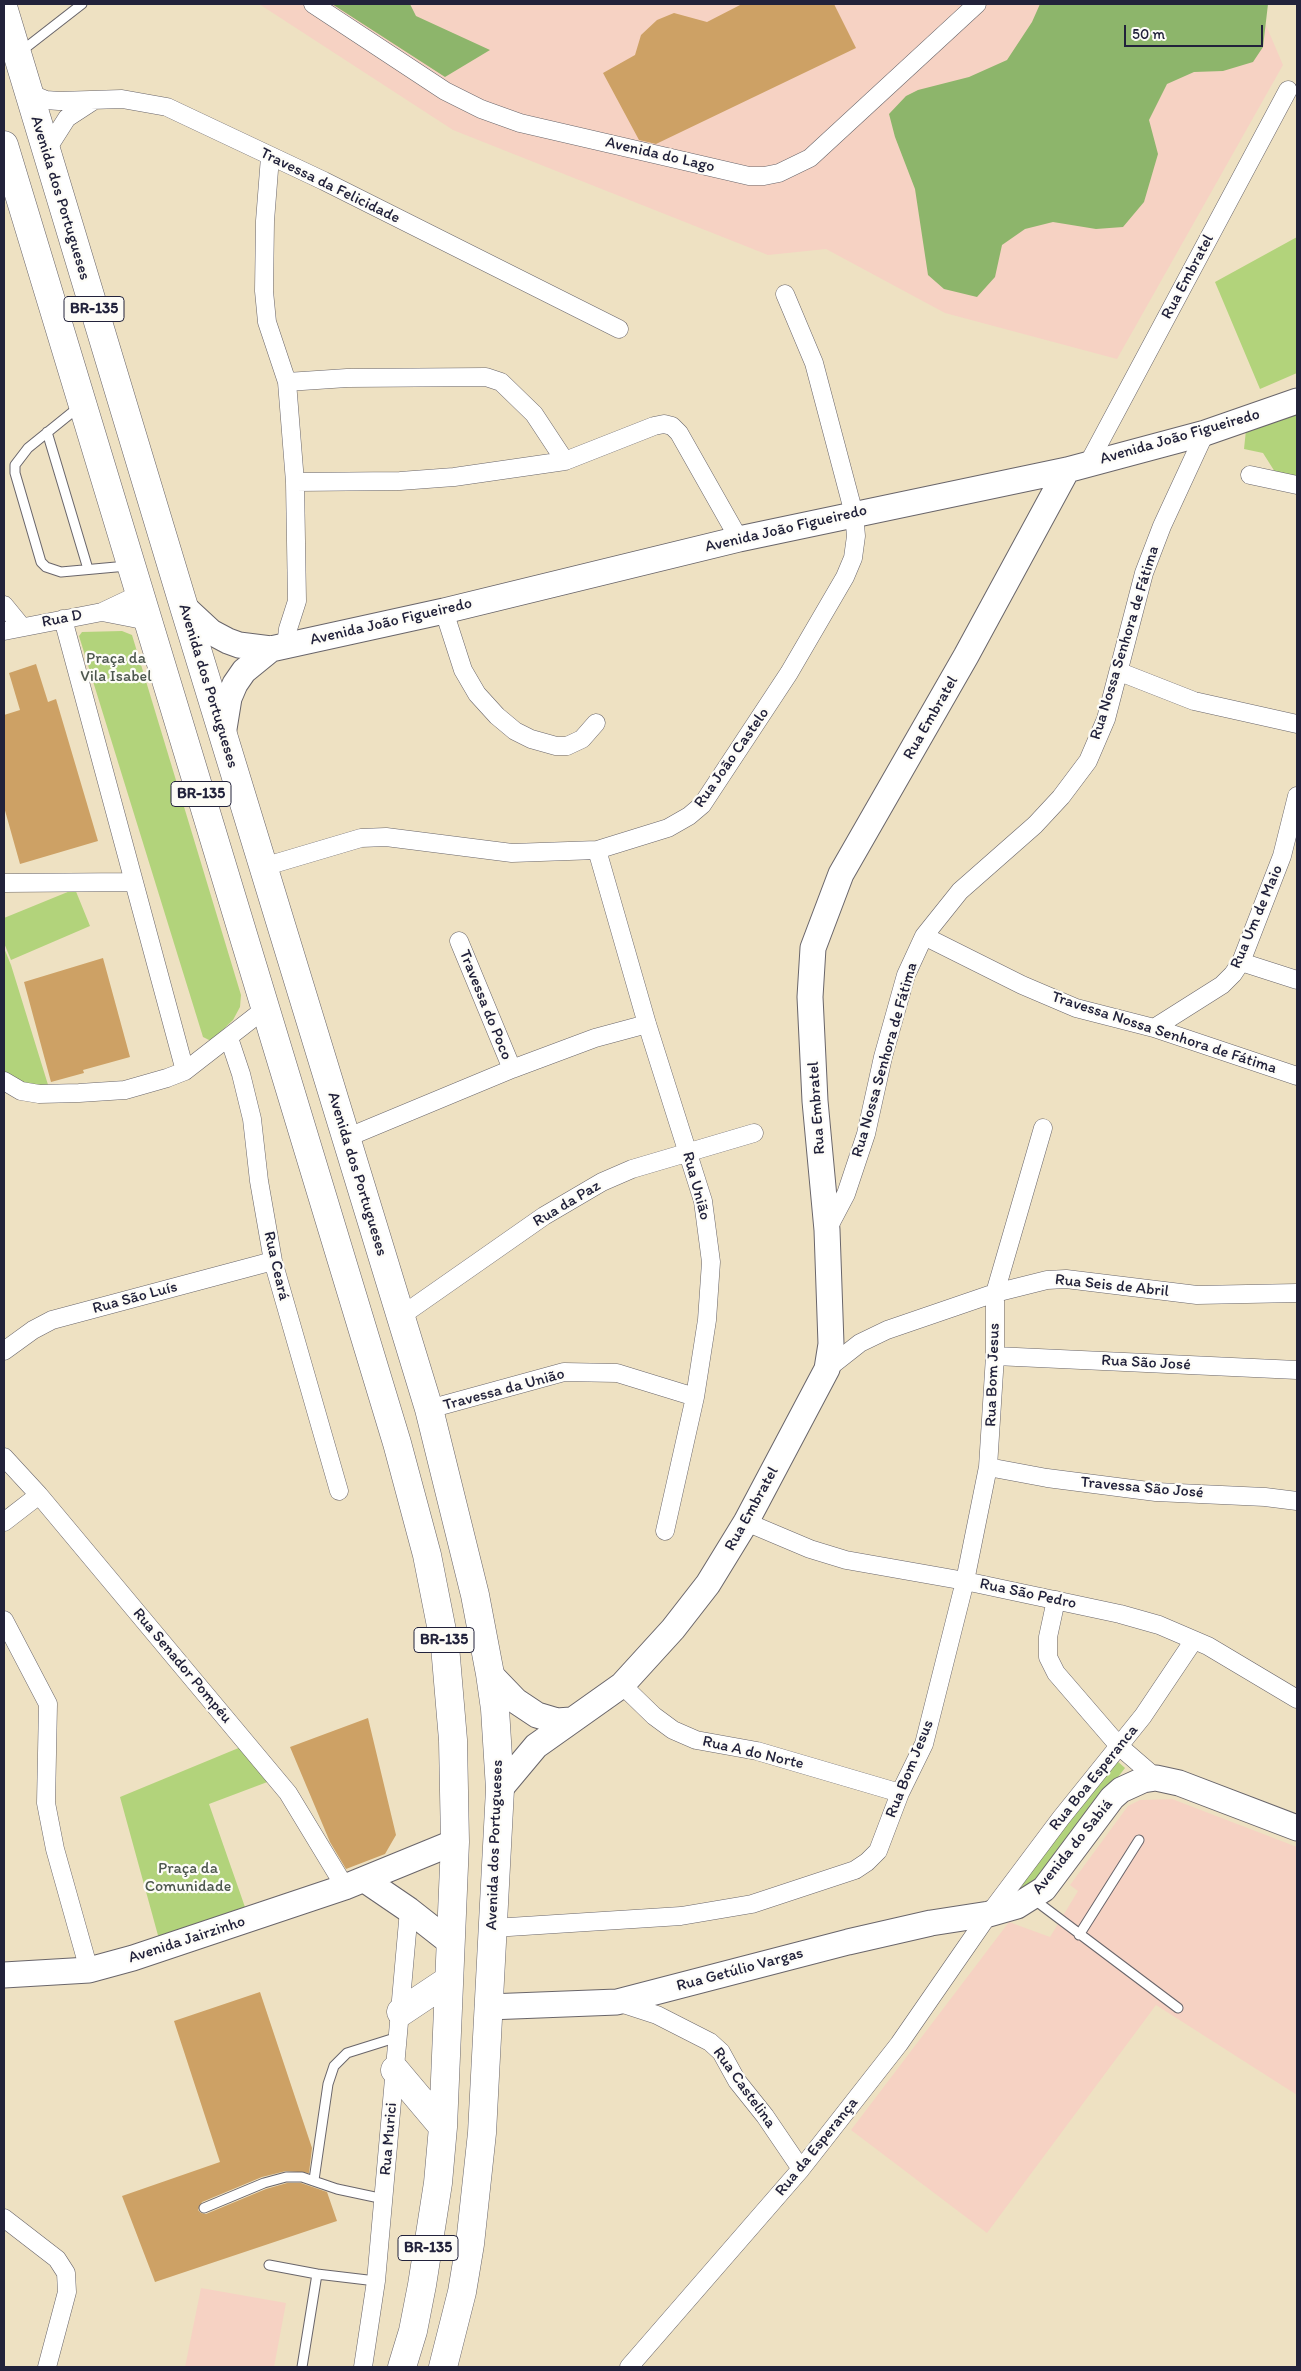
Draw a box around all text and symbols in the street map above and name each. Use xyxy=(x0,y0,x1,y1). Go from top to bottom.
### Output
scale bar xyxy=(1126,15,1265,47)
text: 50 m xyxy=(1132,25,1165,43)
street label: Avenida dos Portugueses xyxy=(26,114,94,282)
street label: Avenida do Lago xyxy=(603,133,717,177)
street label: Travessa da Felicidade xyxy=(257,144,403,228)
street label: Rua Embratel xyxy=(1158,231,1218,323)
road number: BR-135 xyxy=(64,296,124,322)
street label: Avenida João Figueiredo xyxy=(1098,405,1262,469)
street label: Avenida João Figueiredo xyxy=(703,501,869,557)
street label: Rua Nossa Senhora de Fátima xyxy=(1086,544,1164,742)
street label: Avenida João Figueiredo xyxy=(308,594,474,650)
street label: Avenida dos Portugueses xyxy=(174,602,242,770)
street label: Rua D xyxy=(40,606,84,632)
park label: Praça da Vila Isabel xyxy=(80,649,152,687)
street label: Rua Embratel xyxy=(899,673,963,763)
street label: Rua João Castelo xyxy=(690,704,774,812)
road number: BR-135 xyxy=(171,782,231,806)
street label: Rua Um de Maio xyxy=(1227,862,1287,972)
street label: Travessa do Poco xyxy=(454,947,516,1063)
street label: Rua Nossa Senhora de Fátima xyxy=(848,960,922,1160)
street label: Travessa Nossa Senhora de Fátima xyxy=(1049,987,1279,1079)
street label: Rua Embratel xyxy=(804,1061,830,1155)
street label: Avenida dos Portugueses xyxy=(323,1090,391,1258)
street label: Rua União xyxy=(678,1150,714,1222)
street label: Rua da Paz xyxy=(530,1176,604,1232)
street label: Rua Ceará xyxy=(259,1230,293,1302)
street label: Rua Seis de Abril xyxy=(1054,1270,1170,1302)
street label: Rua São Luís xyxy=(90,1277,180,1319)
street label: Rua Bom Jesus xyxy=(982,1323,1004,1427)
street label: Rua São José xyxy=(1101,1351,1191,1375)
street label: Travessa da União xyxy=(441,1365,567,1415)
street label: Rua Embratel xyxy=(721,1464,783,1554)
street label: Travessa São José xyxy=(1080,1473,1204,1503)
street label: Rua São Pedro xyxy=(978,1574,1078,1614)
street label: Rua Senador Pompéu xyxy=(128,1604,236,1728)
road number: BR-135 xyxy=(414,1628,474,1652)
street label: Rua Bom Jesus xyxy=(882,1717,938,1821)
street label: Rua Boa Esperanca xyxy=(1046,1721,1142,1835)
street label: Rua A do Norte xyxy=(700,1732,806,1774)
street label: Avenida dos Portugueses xyxy=(482,1759,508,1931)
street label: Avenida do Sabiá xyxy=(1029,1795,1117,1899)
park label: Praça da Comunidade xyxy=(145,1859,231,1897)
street label: Avenida Jairzinho xyxy=(126,1912,248,1968)
street label: Rua Getúlio Vargas xyxy=(674,1944,806,1996)
street label: Rua Castelina xyxy=(708,2044,780,2132)
street label: Rua da Esperança xyxy=(771,2094,863,2200)
street label: Rua Murici xyxy=(376,2102,402,2176)
road number: BR-135 xyxy=(398,2236,458,2260)

